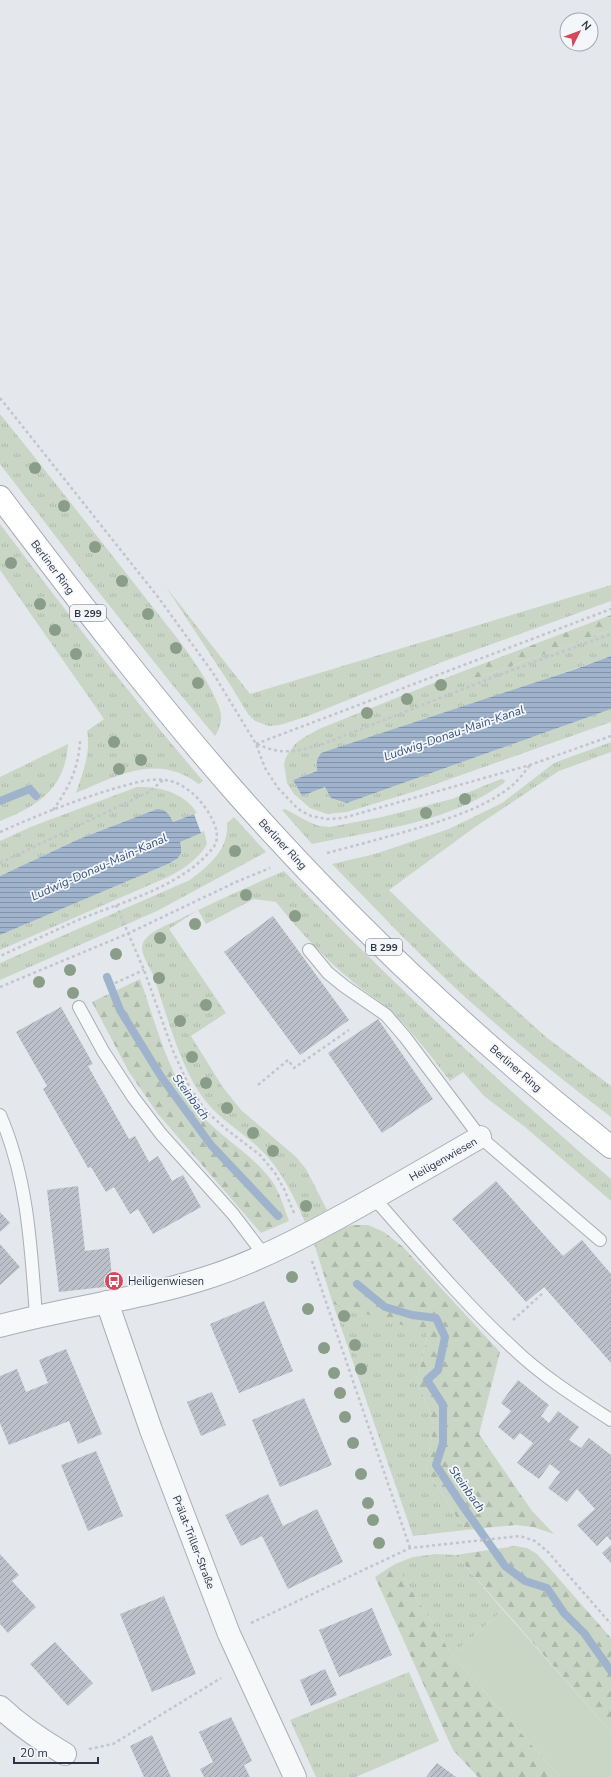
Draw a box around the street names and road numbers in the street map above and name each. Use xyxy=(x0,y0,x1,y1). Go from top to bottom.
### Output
street label: Berliner Ring xyxy=(27,537,78,598)
road number: B 299 xyxy=(70,605,106,621)
street label: Berliner Ring xyxy=(255,816,310,873)
road number: B 299 xyxy=(366,939,402,955)
street label: Berliner Ring xyxy=(486,1042,545,1095)
street label: Heiligenwiesen xyxy=(407,1134,480,1185)
street label: Prälat-Triller-Straße xyxy=(169,1493,218,1591)

